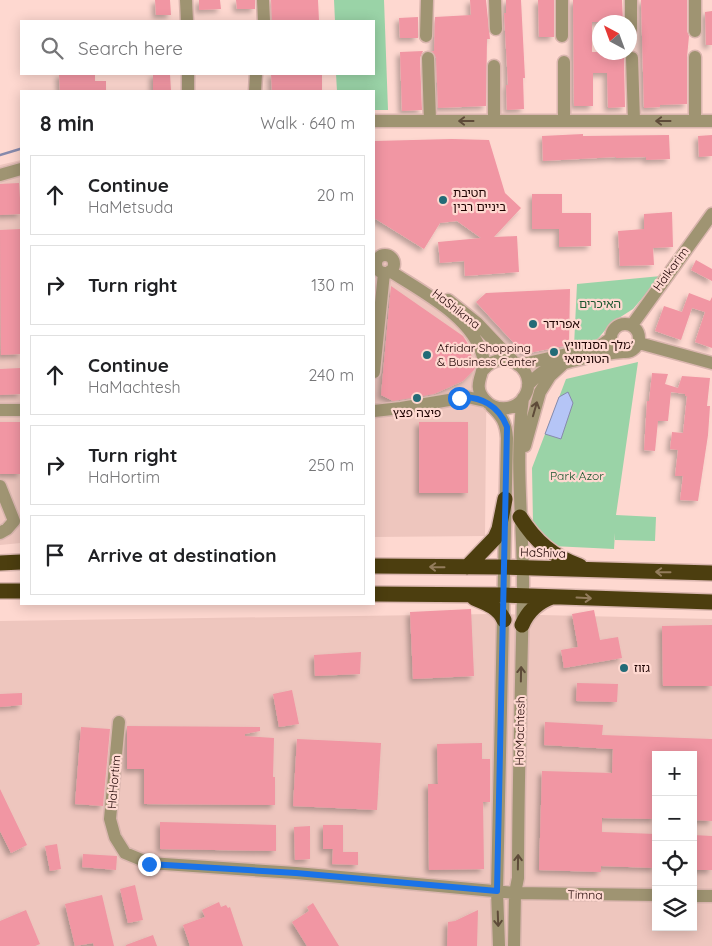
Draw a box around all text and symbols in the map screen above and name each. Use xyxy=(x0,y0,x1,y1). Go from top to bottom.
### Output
north arrow xyxy=(592,15,637,60)
search box xyxy=(20,20,375,75)
icon: search xyxy=(38,34,66,62)
text: Search here xyxy=(78,36,183,60)
text: 8 min xyxy=(40,110,94,136)
text: Walk · 640 m xyxy=(260,113,355,133)
one-way arrow xyxy=(458,116,474,126)
one-way arrow xyxy=(656,116,672,126)
text: Continue xyxy=(88,173,169,197)
icon: ahead xyxy=(41,181,69,209)
text: 20 m xyxy=(317,185,354,205)
place label: חטיבת ביניים רבין xyxy=(453,185,506,214)
marker: חטיבת ביניים רבין xyxy=(437,194,449,206)
text: HaMetsuda xyxy=(88,197,173,217)
street label: HaIkarim xyxy=(650,244,692,294)
icon: right xyxy=(41,271,69,299)
text: Turn right xyxy=(88,273,177,297)
text: 130 m xyxy=(311,275,354,295)
street label: HaShikma xyxy=(429,285,483,332)
park label: האיכרים xyxy=(579,296,621,311)
place label: אפרידר xyxy=(543,316,580,331)
marker: אפרידר xyxy=(527,318,539,330)
place label: מלך הסנדוויץ' הטוניסאי xyxy=(564,337,633,366)
place label: Afridar Shopping & Business Center xyxy=(437,340,537,369)
marker: מלך הסנדוויץ' הטוניסאי xyxy=(548,346,560,358)
marker: Afridar Shopping & Business Center xyxy=(421,349,433,361)
text: Continue xyxy=(88,353,169,377)
icon: ahead xyxy=(41,361,69,389)
text: 240 m xyxy=(308,365,354,385)
text: HaMachtesh xyxy=(88,377,181,397)
route start xyxy=(448,387,471,410)
marker: פיצה פצץ xyxy=(411,392,423,404)
one-way arrow xyxy=(530,401,540,417)
place label: פיצה פצץ xyxy=(393,405,441,420)
text: Turn right xyxy=(88,443,177,467)
icon: right xyxy=(41,451,69,479)
text: 250 m xyxy=(308,455,354,475)
text: HaHortim xyxy=(88,467,160,487)
park label: Park Azor xyxy=(550,468,604,483)
icon: arrive xyxy=(41,541,69,569)
text: Arrive at destination xyxy=(88,543,277,567)
street label: HaShiva xyxy=(520,544,566,561)
one-way arrow xyxy=(429,562,446,572)
one-way arrow xyxy=(656,567,672,577)
one-way arrow xyxy=(576,593,592,602)
place label: גזוז xyxy=(634,660,651,675)
marker: גזוז xyxy=(618,662,630,674)
one-way arrow xyxy=(516,666,526,682)
street label: HaMachtesh xyxy=(511,696,528,766)
map controls xyxy=(652,751,697,931)
button: + xyxy=(652,751,697,796)
street label: HaHortim xyxy=(104,754,123,810)
button: − xyxy=(652,796,697,841)
button: locate xyxy=(652,841,697,886)
route end xyxy=(138,853,161,876)
one-way arrow xyxy=(513,855,523,871)
button: layers xyxy=(652,886,697,931)
street label: Timna xyxy=(567,887,603,902)
one-way arrow xyxy=(493,910,503,926)

